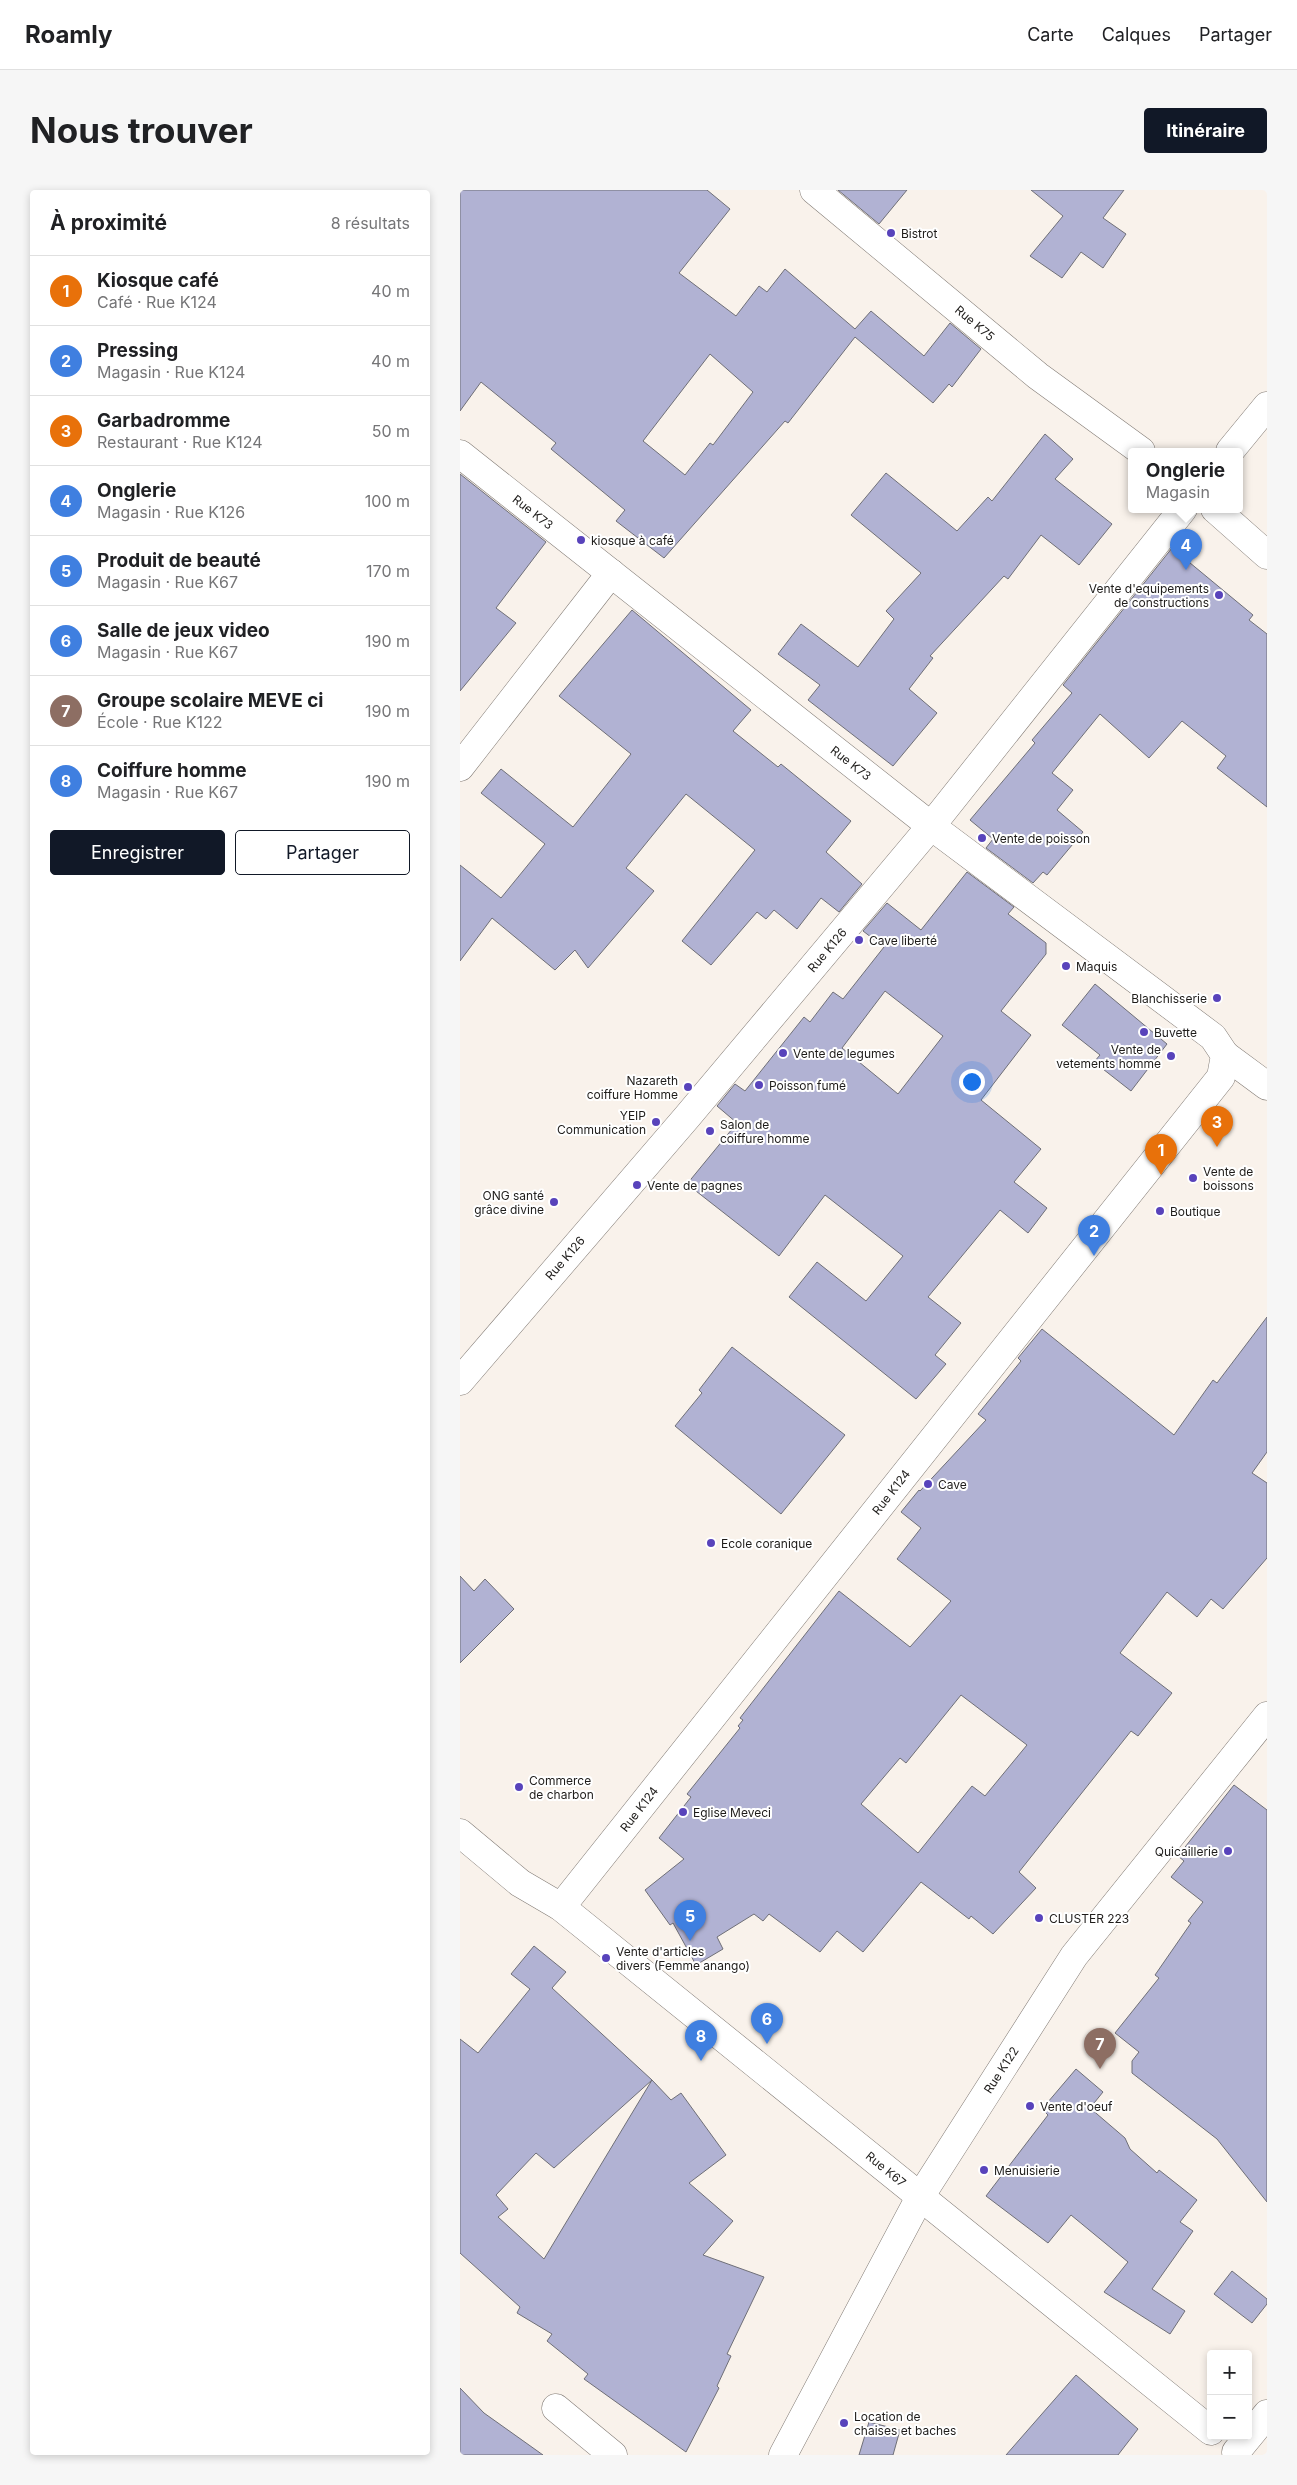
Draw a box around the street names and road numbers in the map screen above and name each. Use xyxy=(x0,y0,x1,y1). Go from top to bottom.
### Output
street label: Rue K75 xyxy=(952,302,998,344)
street label: Rue K73 xyxy=(510,492,556,532)
street label: Rue K73 xyxy=(828,743,874,783)
street label: Rue K126 xyxy=(804,925,850,975)
street label: Rue K126 xyxy=(542,1233,588,1283)
street label: Rue K124 xyxy=(869,1466,913,1518)
street label: Rue K124 xyxy=(617,1783,661,1835)
street label: Rue K122 xyxy=(980,2044,1022,2096)
street label: Rue K67 xyxy=(863,2148,909,2190)

